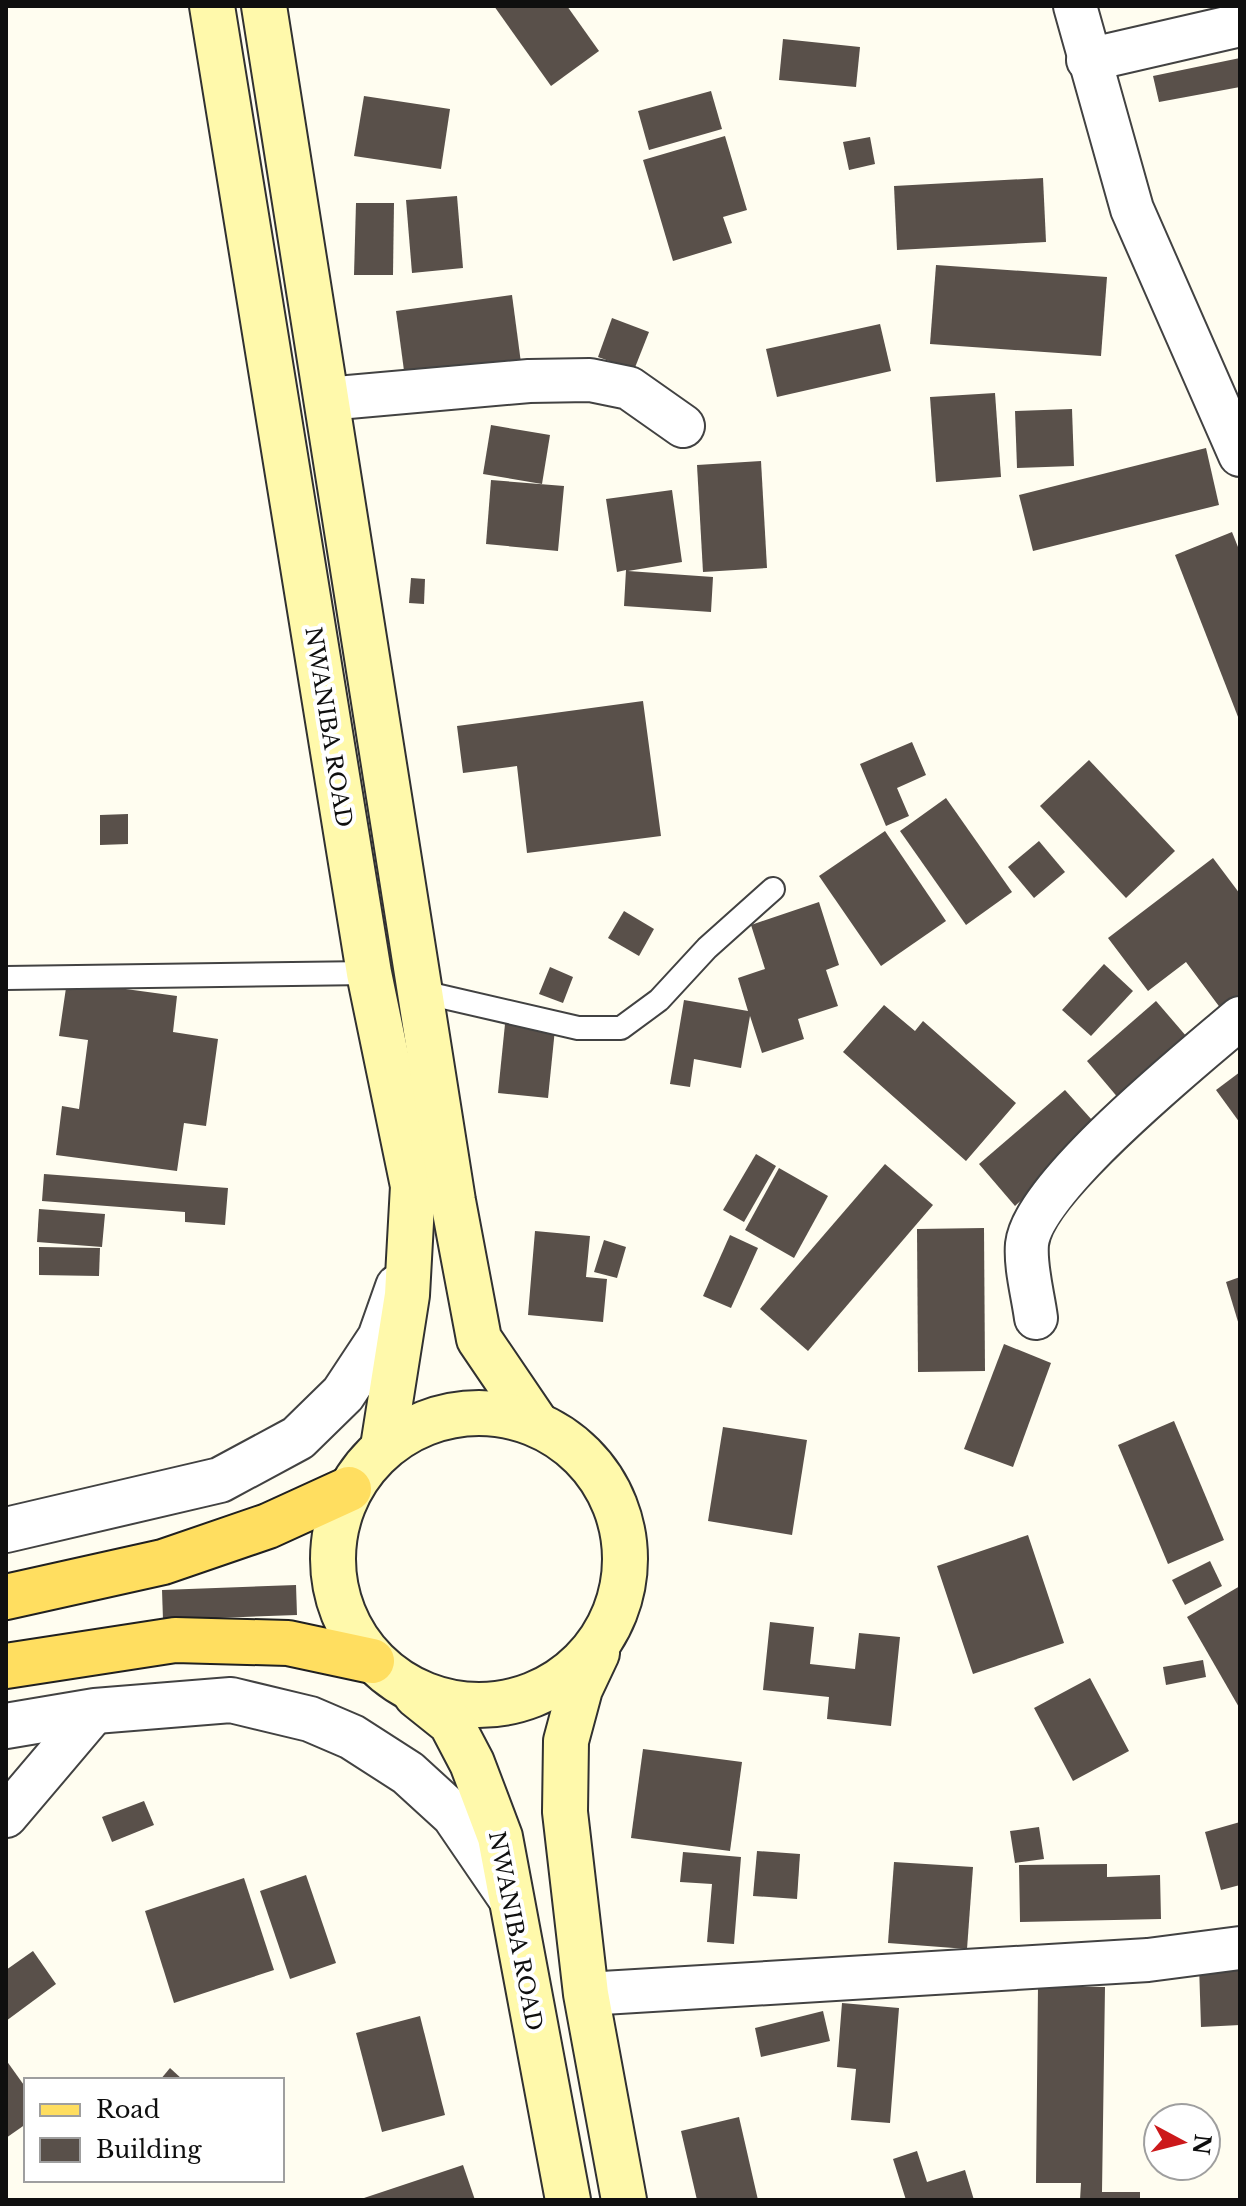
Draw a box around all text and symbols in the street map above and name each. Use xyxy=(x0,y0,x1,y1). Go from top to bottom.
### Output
street label: NWANIBA ROAD xyxy=(299,625,358,829)
street label: NWANIBA ROAD xyxy=(483,1829,548,2033)
legend xyxy=(24,2078,284,2182)
text: Road xyxy=(96,2095,160,2124)
north arrow xyxy=(1142,2102,1222,2182)
text: N xyxy=(1187,2132,1216,2157)
text: Building xyxy=(96,2135,202,2164)

